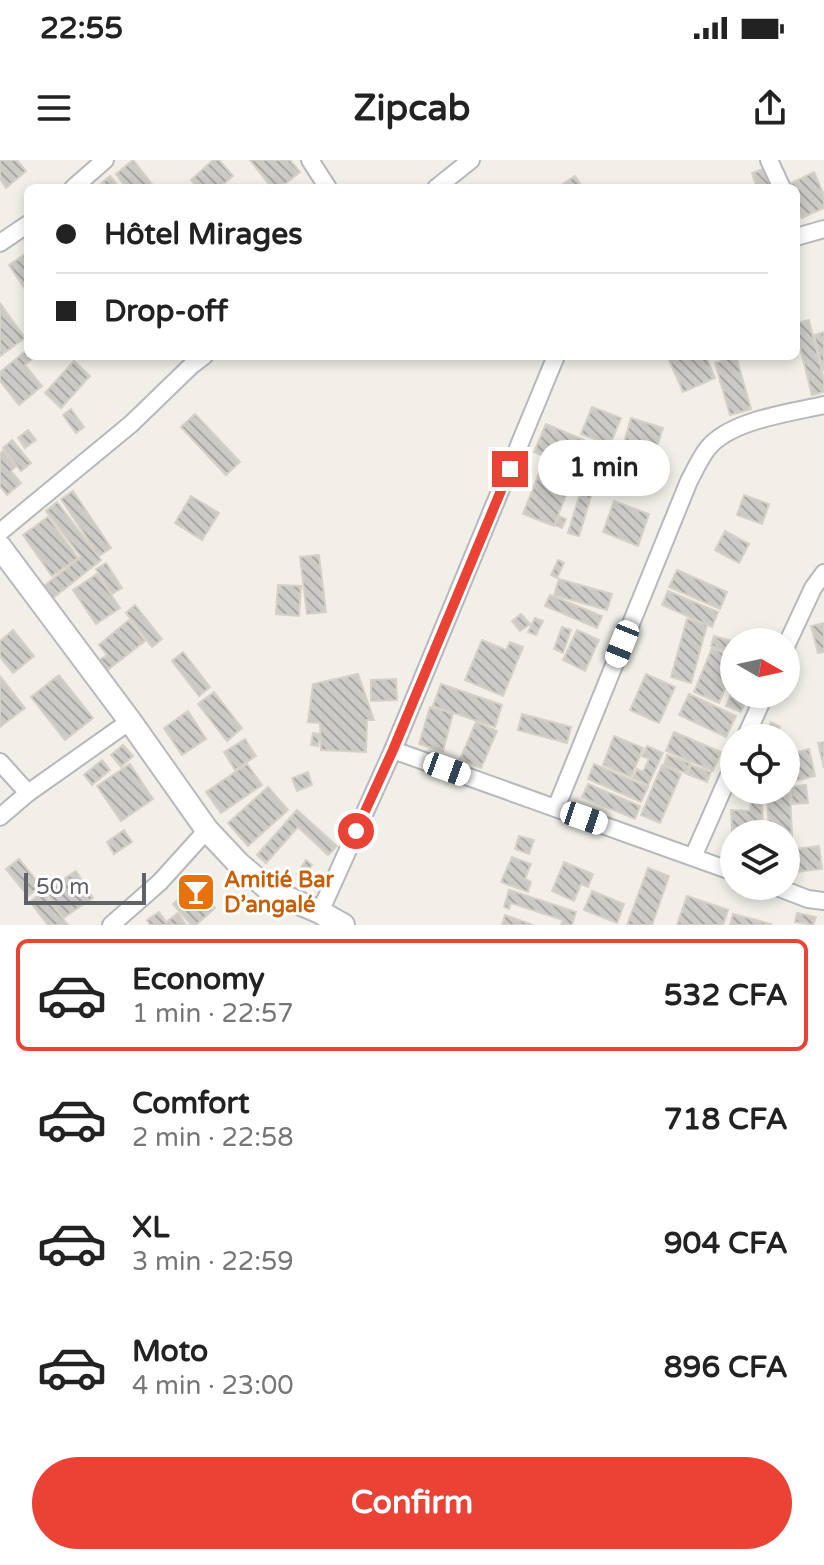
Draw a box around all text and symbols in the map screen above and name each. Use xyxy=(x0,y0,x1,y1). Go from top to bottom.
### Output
text: 22:55 xyxy=(40,10,123,47)
icon: menu xyxy=(32,86,76,130)
icon: share xyxy=(748,86,792,130)
text: Zipcab xyxy=(354,87,470,130)
text: Hôtel Mirages xyxy=(104,216,303,253)
text: Drop-off xyxy=(104,293,228,330)
callout: 1 min xyxy=(538,441,670,497)
route end xyxy=(492,451,528,487)
text: 1 min xyxy=(569,452,639,483)
car xyxy=(602,617,642,671)
north arrow xyxy=(720,628,800,708)
map controls xyxy=(720,628,800,900)
button: locate xyxy=(720,724,800,804)
car xyxy=(420,750,474,788)
car xyxy=(557,799,611,837)
route start xyxy=(338,813,374,849)
button: layers xyxy=(720,820,800,900)
place label: Amitié Bar D’angalé xyxy=(224,867,335,918)
scale bar xyxy=(24,869,146,905)
bar icon: Amitié Bar D’angalé xyxy=(175,871,217,913)
text: 50 m xyxy=(36,874,90,900)
icon: car xyxy=(36,959,108,1031)
text: Economy xyxy=(132,961,265,998)
text: 532 CFA xyxy=(664,977,788,1014)
text: 1 min · 22:57 xyxy=(132,998,294,1029)
icon: car xyxy=(36,1083,108,1155)
text: Comfort xyxy=(132,1085,250,1122)
text: 718 CFA xyxy=(664,1101,788,1138)
text: 2 min · 22:58 xyxy=(132,1122,294,1153)
icon: car xyxy=(36,1207,108,1279)
text: XL xyxy=(132,1209,169,1246)
text: 904 CFA xyxy=(664,1225,788,1262)
text: 3 min · 22:59 xyxy=(132,1246,294,1277)
icon: car xyxy=(36,1331,108,1403)
text: Moto xyxy=(132,1333,208,1370)
text: 896 CFA xyxy=(664,1349,788,1386)
text: 4 min · 23:00 xyxy=(132,1370,294,1401)
button: Confirm xyxy=(32,1457,792,1549)

